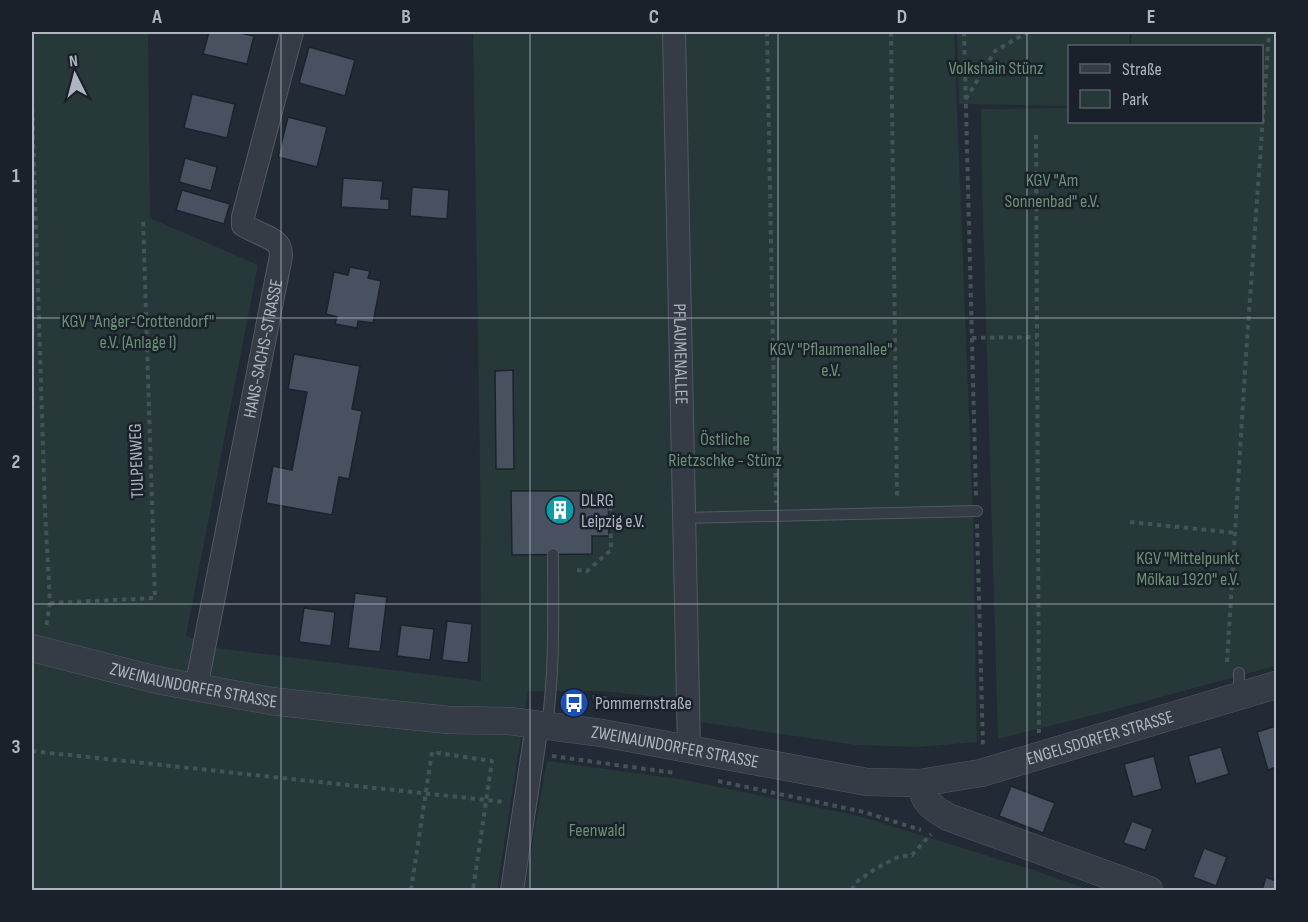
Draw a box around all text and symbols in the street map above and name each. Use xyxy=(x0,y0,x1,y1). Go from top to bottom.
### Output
text: A xyxy=(151,5,162,29)
text: B xyxy=(401,5,411,29)
text: C xyxy=(649,5,659,29)
text: D xyxy=(897,5,907,29)
text: E xyxy=(1147,5,1155,29)
north arrow xyxy=(45,45,105,105)
legend xyxy=(1068,45,1263,123)
text: N xyxy=(68,52,79,71)
park label: Volkshain Stünz xyxy=(949,58,1044,79)
text: Straße xyxy=(1122,59,1162,80)
text: Park xyxy=(1122,89,1148,110)
text: 1 xyxy=(12,164,20,188)
park label: KGV "Am Sonnenbad" e.V. xyxy=(1005,170,1099,212)
street label: HANS-SACHS-STRASSE xyxy=(239,277,287,420)
street label: PFLAUMENALLEE xyxy=(669,303,692,405)
park label: KGV "Anger-Crottendorf" e.V. (Anlage I) xyxy=(62,311,214,353)
park label: KGV "Pflaumenallee" e.V. xyxy=(770,339,892,381)
street label: TULPENWEG xyxy=(125,423,148,499)
park label: Östliche Rietzschke - Stünz xyxy=(668,429,782,471)
text: 2 xyxy=(12,450,20,474)
place label: DLRG Leipzig e.V. xyxy=(581,490,645,532)
building icon: DLRG Leipzig e.V. xyxy=(544,494,576,526)
park label: KGV "Mittelpunkt Mölkau 1920" e.V. xyxy=(1136,548,1240,590)
street label: ZWEINAUNDORFER STRASSE xyxy=(108,658,278,713)
bus stop icon: Pommernstraße xyxy=(558,687,590,719)
place label: Pommernstraße xyxy=(595,693,692,714)
street label: ENGELSDORFER STRASSE xyxy=(1024,706,1176,770)
street label: ZWEINAUNDORFER STRASSE xyxy=(590,722,761,773)
text: 3 xyxy=(12,735,21,759)
park label: Feenwald xyxy=(569,820,625,841)

